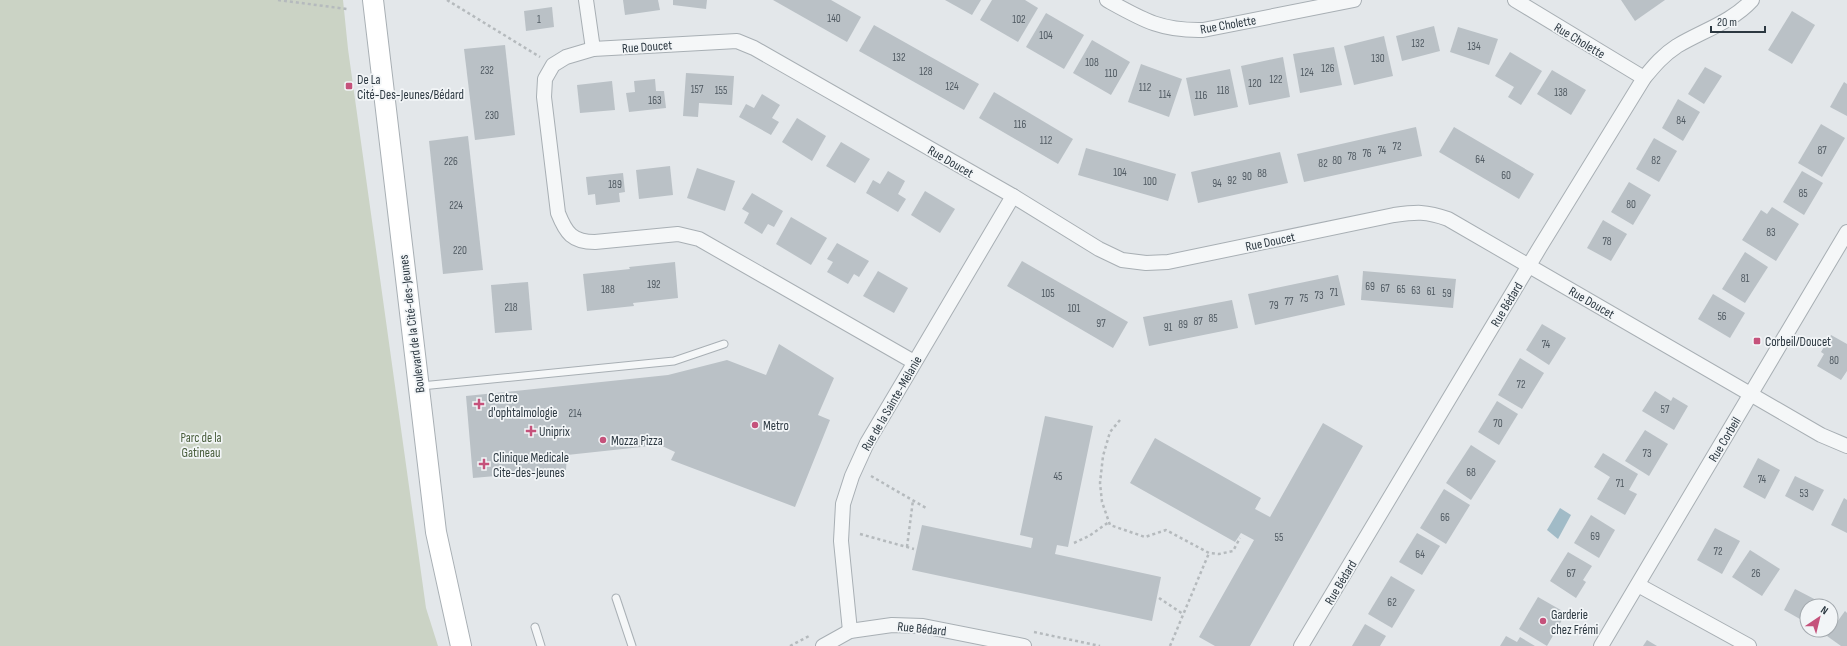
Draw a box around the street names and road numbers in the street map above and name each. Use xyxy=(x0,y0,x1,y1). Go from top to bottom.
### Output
street label: Rue Cholette xyxy=(1199,12,1257,38)
street label: Rue Cholette xyxy=(1551,19,1608,62)
street label: Rue Doucet xyxy=(621,37,673,57)
street label: Rue Doucet xyxy=(925,142,976,181)
street label: Rue Doucet xyxy=(1244,229,1296,255)
street label: Boulevard de la Cité-des-Jeunes xyxy=(396,254,428,394)
street label: Rue Bédard xyxy=(1487,279,1526,330)
street label: Rue Doucet xyxy=(1566,283,1617,322)
street label: Rue de la Sainte-Mélanie xyxy=(858,353,926,454)
street label: Rue Corbeil xyxy=(1705,414,1744,465)
street label: Rue Bédard xyxy=(1321,557,1360,608)
street label: Rue Bédard xyxy=(897,618,947,640)

